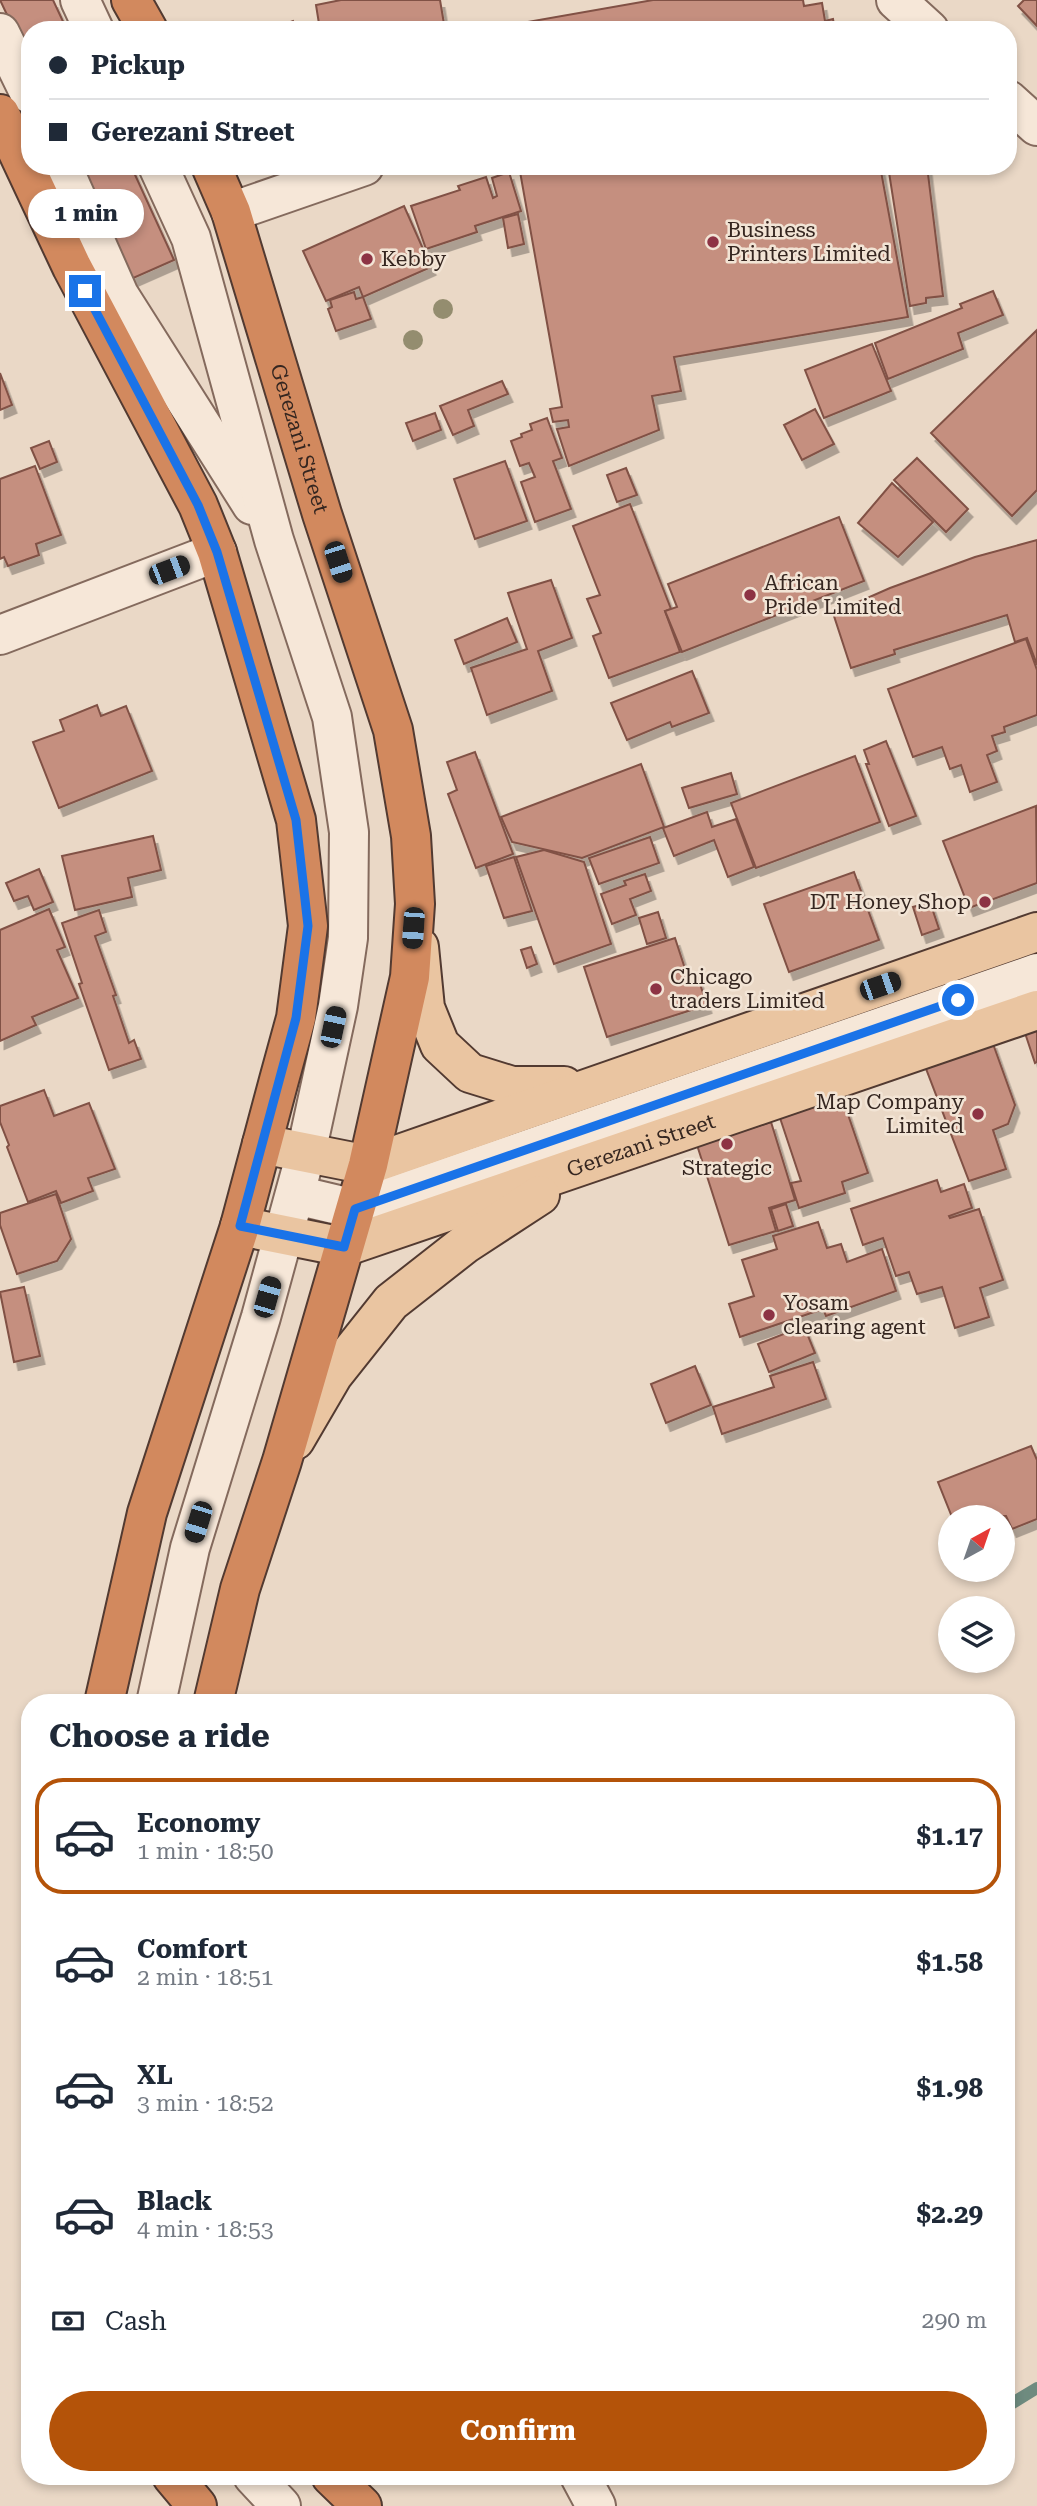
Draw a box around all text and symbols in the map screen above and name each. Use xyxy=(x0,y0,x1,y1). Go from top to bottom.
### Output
text: Pickup xyxy=(91,50,185,80)
text: Gerezani Street xyxy=(91,117,295,147)
callout: 1 min xyxy=(27,190,143,238)
text: 1 min xyxy=(54,200,118,227)
place label: Business Printers Limited xyxy=(727,218,891,266)
marker: Business Printers Limited xyxy=(705,234,721,250)
place label: Kebby xyxy=(381,247,447,271)
marker: Kebby xyxy=(359,251,375,267)
route end xyxy=(69,275,101,307)
street label: Gerezani Street xyxy=(265,361,333,517)
car xyxy=(322,539,355,585)
car xyxy=(146,553,193,587)
place label: African Pride Limited xyxy=(764,571,902,619)
marker: African Pride Limited xyxy=(742,587,758,603)
place label: DT Honey Shop xyxy=(810,890,971,914)
marker: DT Honey Shop xyxy=(977,894,993,910)
car xyxy=(402,906,425,950)
place label: Chicago traders Limited xyxy=(670,965,825,1013)
car xyxy=(857,969,904,1003)
marker: Chicago traders Limited xyxy=(648,981,664,997)
route start xyxy=(942,984,974,1016)
car xyxy=(319,1004,348,1050)
place label: Map Company Limited xyxy=(816,1090,965,1138)
marker: Map Company Limited xyxy=(970,1106,986,1122)
street label: Gerezani Street xyxy=(564,1109,718,1182)
marker: Strategic xyxy=(719,1136,735,1152)
place label: Strategic xyxy=(682,1156,772,1180)
car xyxy=(252,1274,283,1320)
place label: Yosam clearing agent xyxy=(783,1291,926,1339)
marker: Yosam clearing agent xyxy=(761,1307,777,1323)
car xyxy=(182,1499,215,1545)
north arrow xyxy=(938,1505,1015,1582)
map controls xyxy=(938,1505,1015,1673)
button: layers xyxy=(938,1596,1015,1673)
text: Choose a ride xyxy=(49,1717,270,1755)
icon: car xyxy=(53,1805,116,1868)
text: Economy xyxy=(137,1808,260,1838)
text: $1.17 xyxy=(917,1821,983,1851)
text: 1 min · 18:50 xyxy=(137,1838,274,1865)
icon: car xyxy=(53,1931,116,1994)
text: Comfort xyxy=(137,1934,247,1964)
text: $1.58 xyxy=(917,1947,983,1977)
text: 2 min · 18:51 xyxy=(137,1964,274,1991)
icon: car xyxy=(53,2057,116,2120)
text: XL xyxy=(137,2060,173,2090)
text: $1.98 xyxy=(917,2073,983,2103)
text: 3 min · 18:52 xyxy=(137,2090,274,2117)
icon: car xyxy=(53,2183,116,2246)
text: Black xyxy=(137,2186,212,2216)
text: $2.29 xyxy=(917,2199,983,2229)
text: 4 min · 18:53 xyxy=(137,2216,274,2243)
icon: cash xyxy=(49,2302,87,2340)
text: Cash xyxy=(105,2306,167,2336)
text: 290 m xyxy=(922,2307,987,2334)
button: Confirm xyxy=(49,2391,987,2471)

